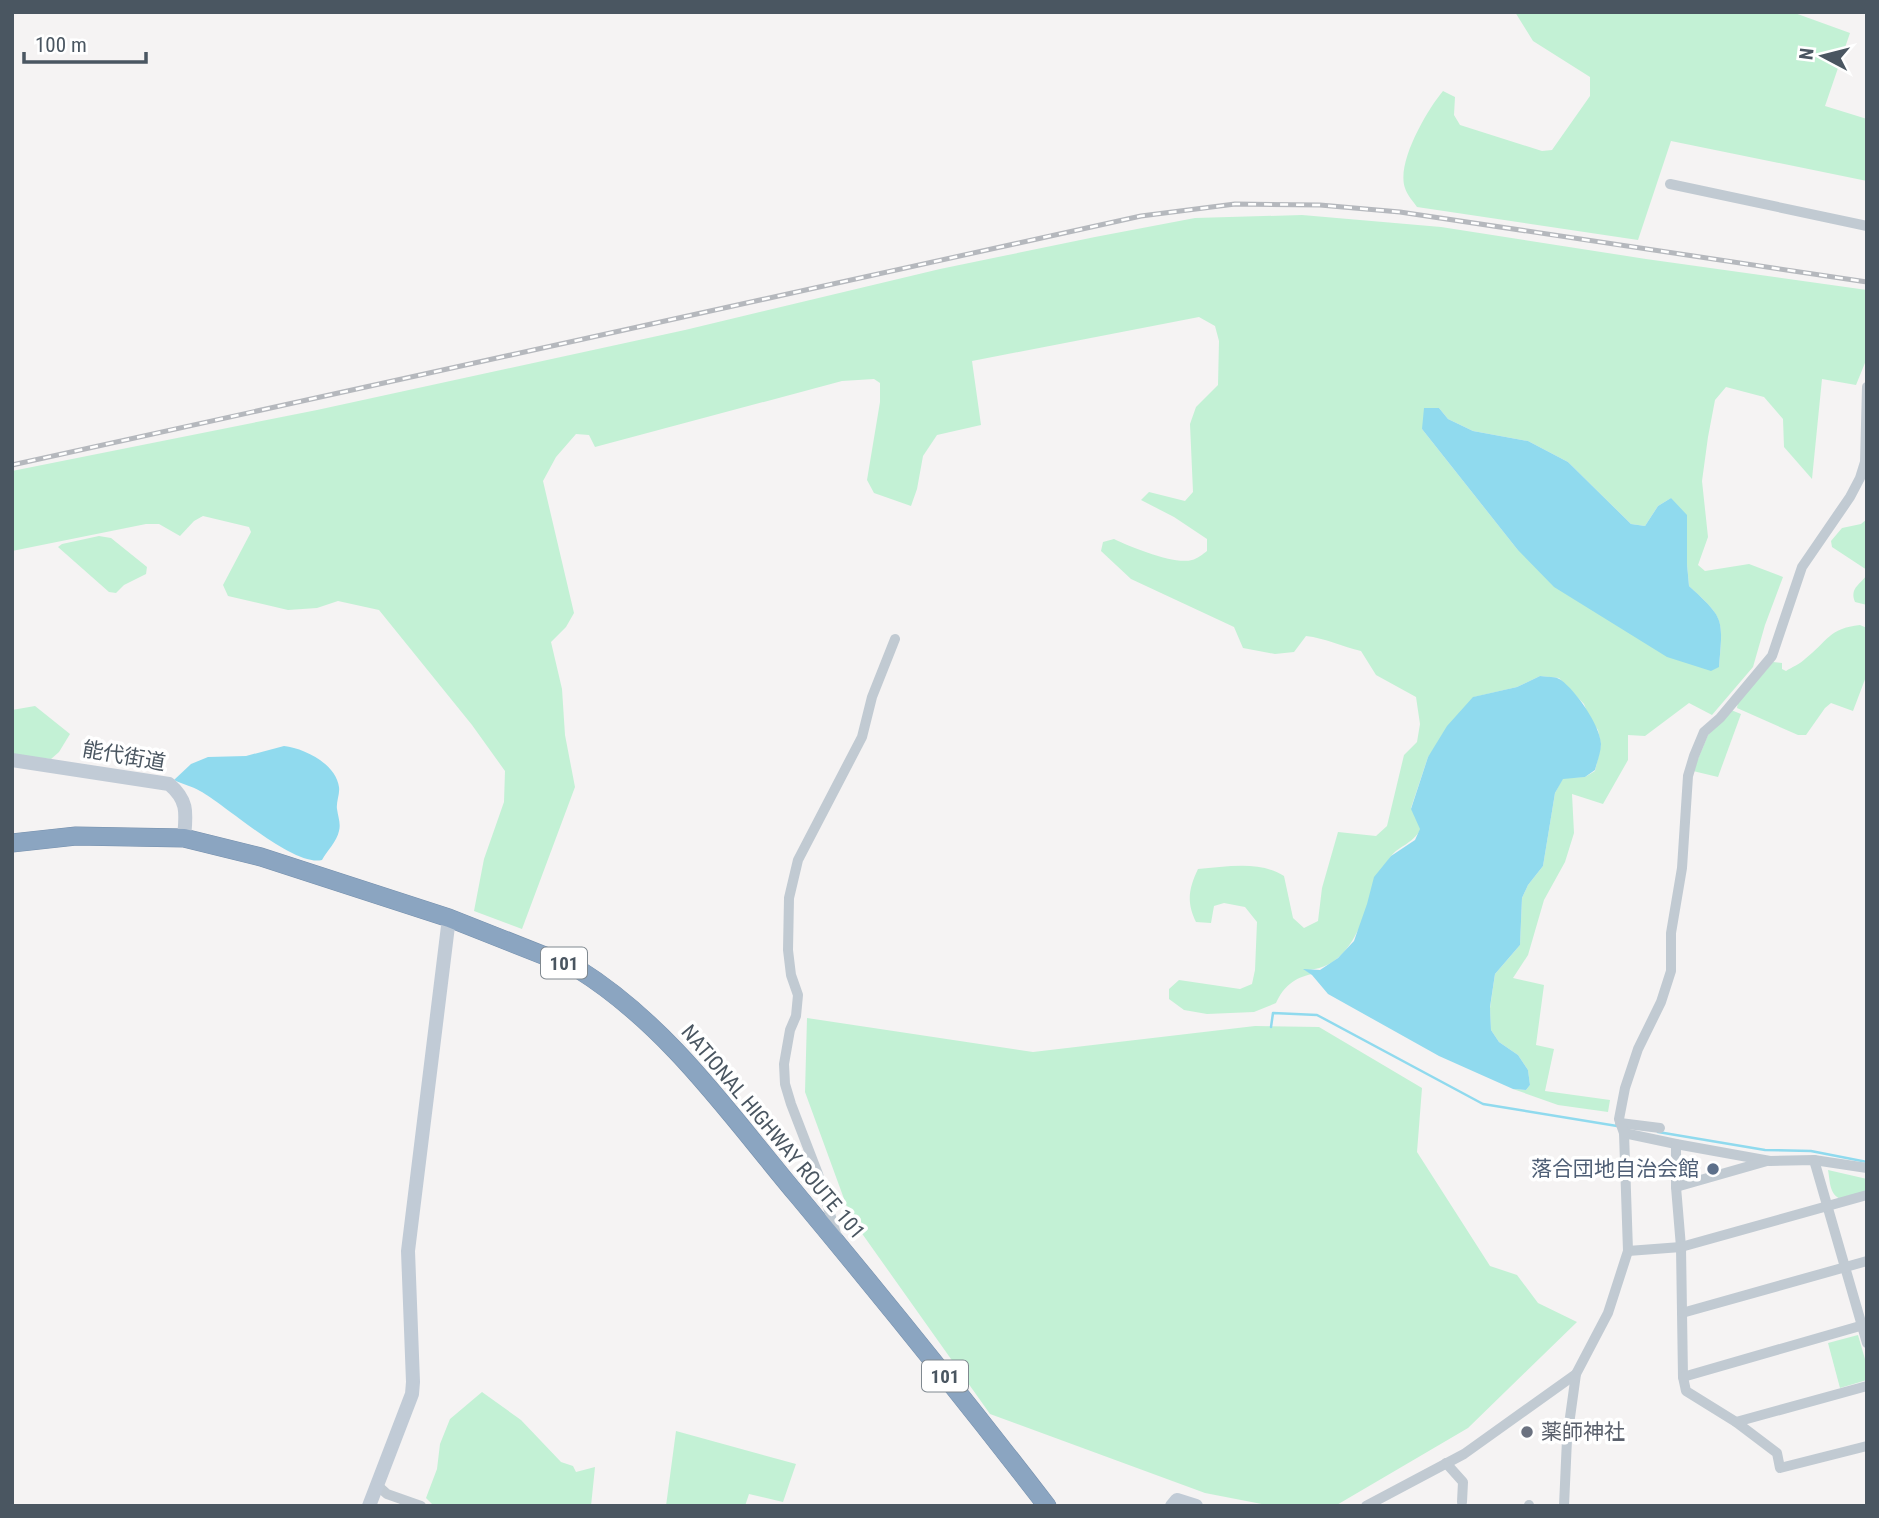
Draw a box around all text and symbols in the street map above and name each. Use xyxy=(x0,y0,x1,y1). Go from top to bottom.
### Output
scale bar xyxy=(24,21,147,65)
north arrow xyxy=(1788,21,1858,91)
text: 100 m xyxy=(35,33,87,57)
text: N xyxy=(1794,47,1819,61)
street label: 能代街道 xyxy=(81,737,167,775)
road number: 101 xyxy=(541,948,587,979)
street label: NATIONAL HIGHWAY ROUTE 101 xyxy=(676,1020,870,1244)
place label: 落合団地自治会館 xyxy=(1531,1157,1699,1181)
marker: 落合団地自治会館 xyxy=(1705,1161,1721,1177)
road number: 101 xyxy=(922,1360,968,1392)
place label: 薬師神社 xyxy=(1541,1420,1625,1444)
marker: 薬師神社 xyxy=(1519,1424,1535,1440)

